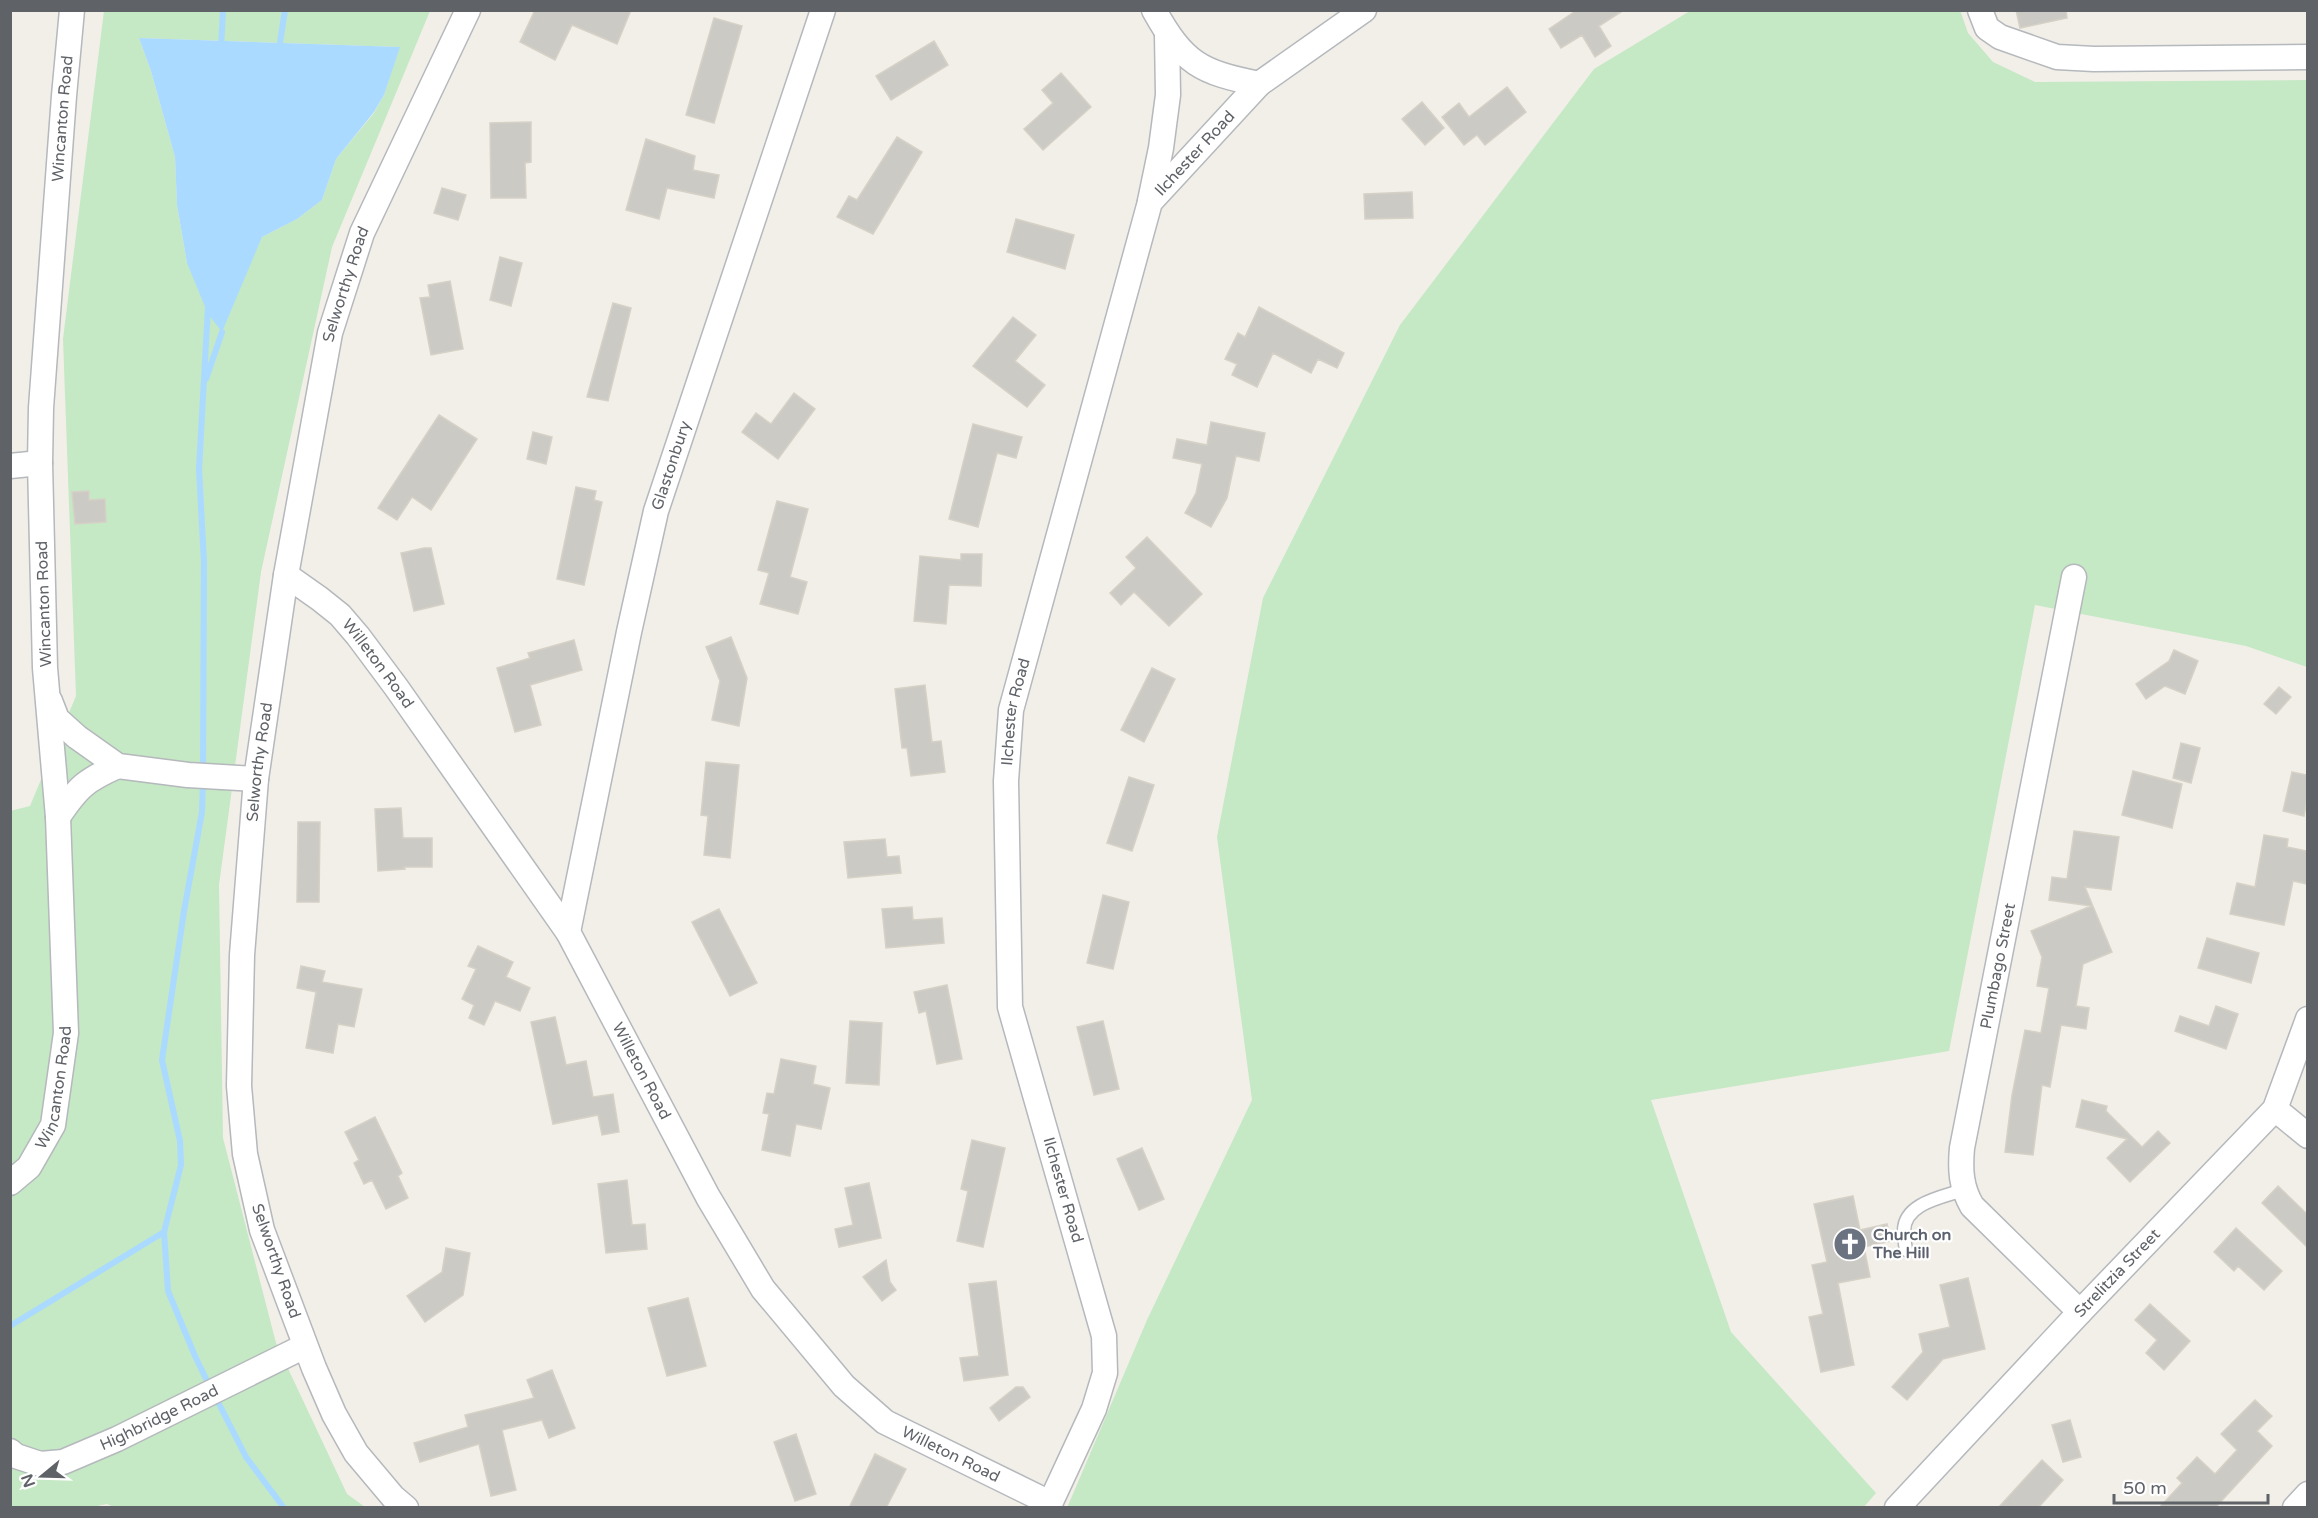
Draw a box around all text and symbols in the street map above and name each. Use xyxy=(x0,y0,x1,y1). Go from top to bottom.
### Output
street label: Wincanton Road xyxy=(48,55,78,183)
street label: Ilchester Road xyxy=(1151,107,1239,200)
street label: Selworthy Road xyxy=(319,223,374,344)
street label: Glastonbury xyxy=(647,418,695,513)
street label: Wincanton Road xyxy=(32,540,56,668)
street label: Willeton Road xyxy=(338,615,418,712)
street label: Ilchester Road xyxy=(997,656,1035,766)
street label: Selworthy Road xyxy=(243,701,277,822)
street label: Plumbago Street xyxy=(1976,901,2020,1031)
street label: Willeton Road xyxy=(608,1019,675,1123)
street label: Wincanton Road xyxy=(31,1025,76,1153)
street label: Ilchester Road xyxy=(1038,1135,1088,1245)
street label: Selworthy Road xyxy=(247,1201,305,1321)
place label: Church on The Hill xyxy=(1872,1225,1951,1263)
street label: Strelitzia Street xyxy=(2070,1225,2165,1322)
church icon: Church on The Hill xyxy=(1832,1226,1868,1262)
street label: Highbridge Road xyxy=(97,1380,222,1455)
street label: Willeton Road xyxy=(898,1422,1003,1487)
north arrow xyxy=(12,1446,72,1506)
scale bar xyxy=(2114,1467,2268,1505)
text: N xyxy=(17,1471,40,1490)
text: 50 m xyxy=(2123,1477,2167,1499)

